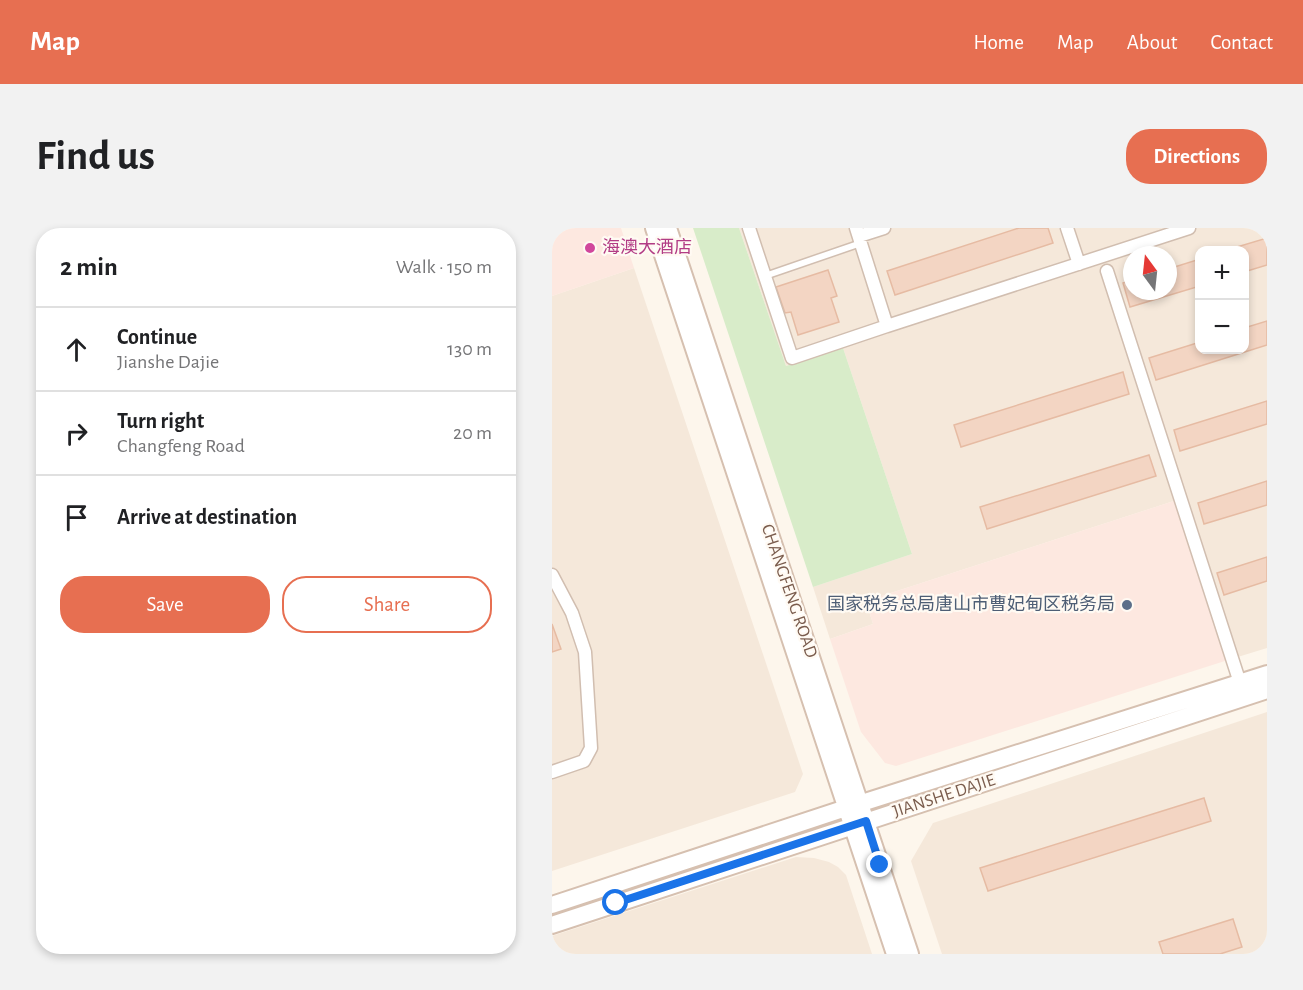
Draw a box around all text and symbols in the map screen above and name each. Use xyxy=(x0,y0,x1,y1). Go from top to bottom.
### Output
text: Map xyxy=(30,28,80,56)
text: Home xyxy=(973,32,1024,53)
text: Map xyxy=(1057,32,1094,53)
text: About xyxy=(1127,32,1177,53)
text: Contact xyxy=(1210,32,1273,53)
button: Directions xyxy=(1126,129,1267,184)
text: Find us xyxy=(36,135,155,177)
place label: 海澳大酒店 xyxy=(602,237,692,257)
marker: 海澳大酒店 xyxy=(583,241,597,255)
north arrow xyxy=(1123,246,1177,300)
map controls xyxy=(1195,246,1249,354)
button: + xyxy=(1195,246,1249,300)
text: 2 min xyxy=(60,254,118,280)
text: Walk · 150 m xyxy=(396,257,492,277)
button: − xyxy=(1195,300,1249,354)
text: Continue xyxy=(117,326,197,348)
icon: ahead xyxy=(60,333,93,366)
text: 130 m xyxy=(447,339,492,359)
text: Jianshe Dajie xyxy=(117,352,219,372)
text: Turn right xyxy=(117,410,204,432)
icon: right xyxy=(60,417,93,450)
text: 20 m xyxy=(453,423,492,443)
text: Changfeng Road xyxy=(117,436,245,456)
icon: arrive xyxy=(60,501,93,534)
text: Arrive at destination xyxy=(117,506,297,528)
street label: CHANGFENG ROAD xyxy=(758,522,820,660)
button: Save xyxy=(60,576,270,633)
button: Share xyxy=(282,576,492,633)
place label: 国家税务总局唐山市曹妃甸区税务局 xyxy=(827,594,1115,614)
marker: 国家税务总局唐山市曹妃甸区税务局 xyxy=(1120,598,1134,612)
street label: JIANSHE DAJIE xyxy=(891,771,998,821)
route end xyxy=(866,851,892,877)
route start xyxy=(602,889,628,915)

